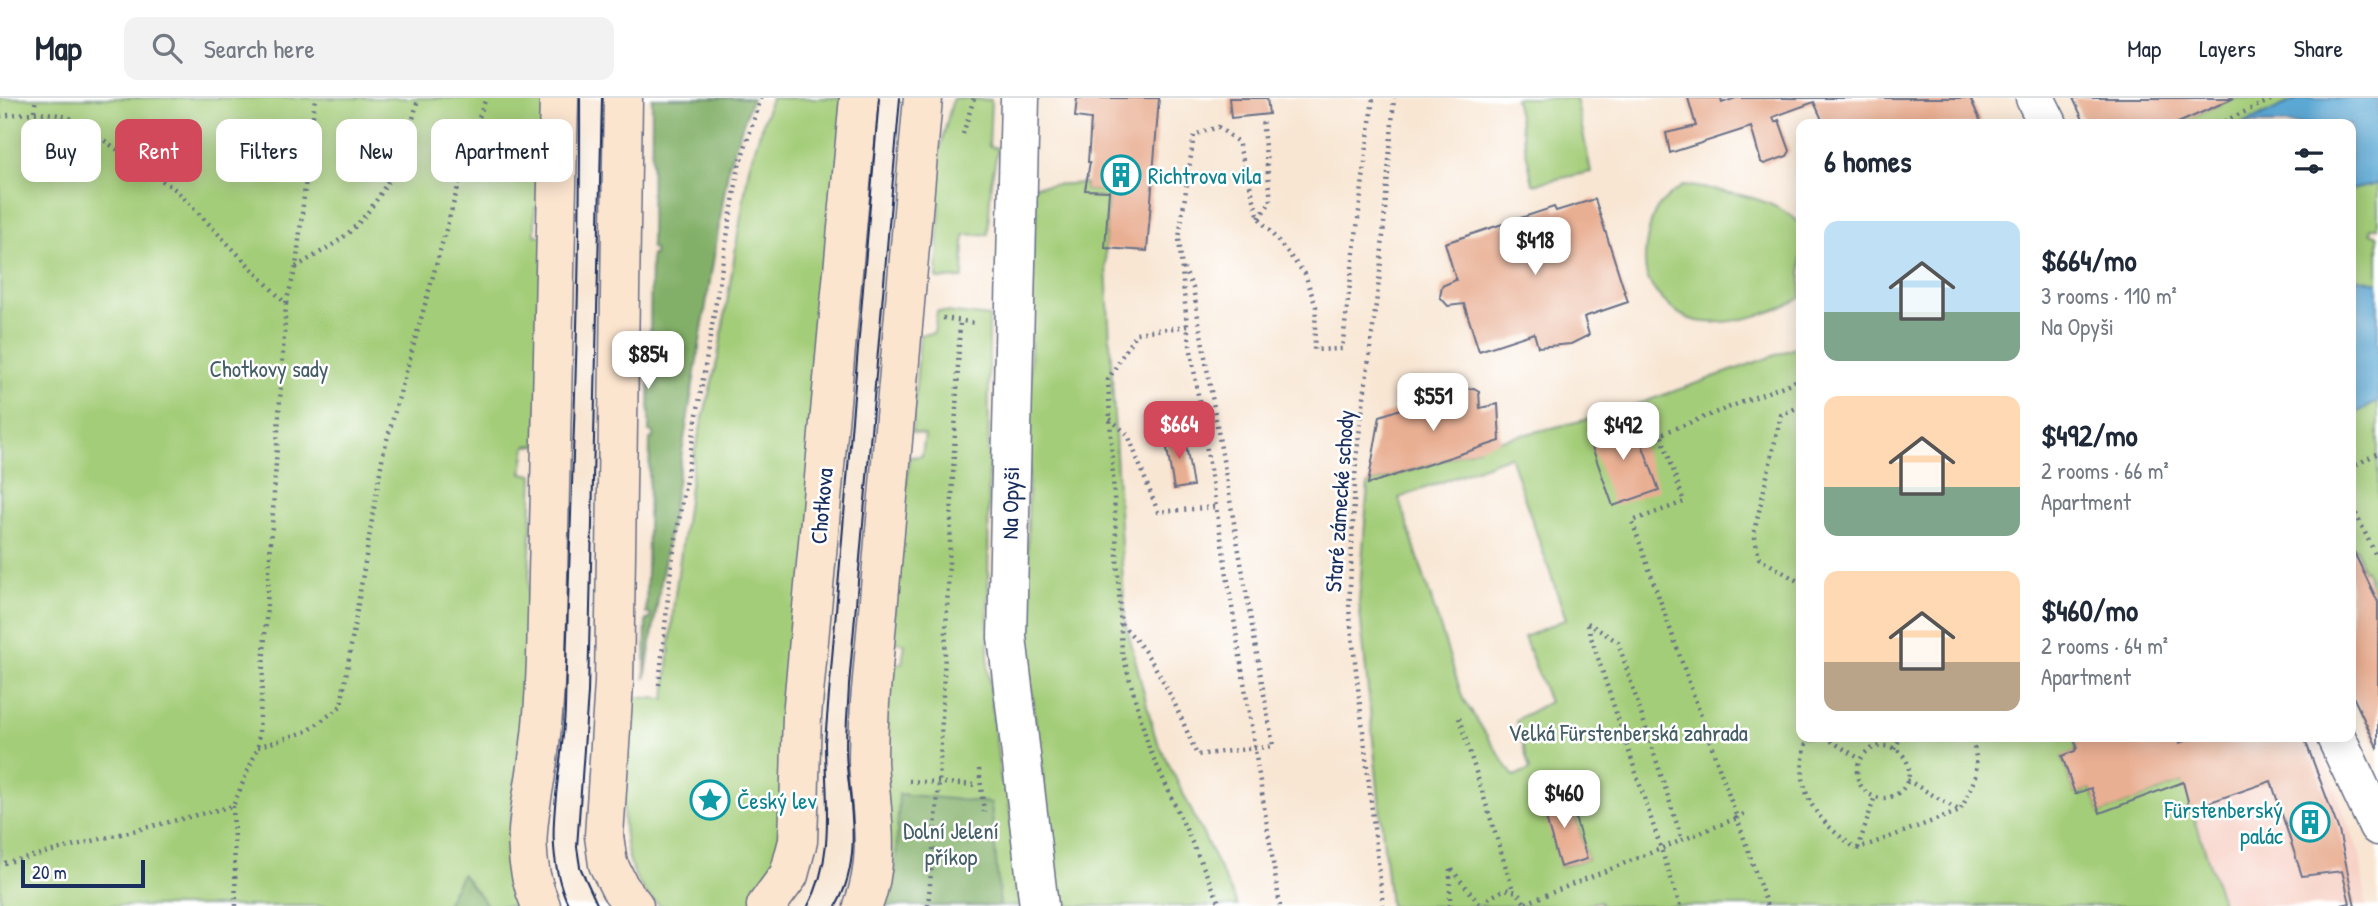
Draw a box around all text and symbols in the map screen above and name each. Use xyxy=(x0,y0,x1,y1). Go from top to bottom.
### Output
search box xyxy=(124,17,614,80)
text: Map xyxy=(35,26,82,70)
icon: search xyxy=(148,29,186,67)
text: Search here xyxy=(204,31,315,66)
text: Map xyxy=(2127,32,2161,64)
text: Layers xyxy=(2199,32,2256,64)
text: Share xyxy=(2294,32,2343,64)
chip: Buy xyxy=(21,119,101,182)
chip: Rent xyxy=(115,119,202,182)
chip: Filters xyxy=(216,119,322,182)
chip: New xyxy=(336,119,417,182)
chip: Apartment xyxy=(431,119,573,182)
text: 6 homes xyxy=(1824,141,1911,181)
icon: filters xyxy=(2290,142,2328,180)
building icon: Richtrova vila xyxy=(1100,154,1142,196)
place label: Richtrova vila xyxy=(1148,160,1261,191)
pin: $418 xyxy=(1494,218,1576,277)
text: $418 xyxy=(1516,224,1554,255)
text: $664/mo xyxy=(2041,240,2137,280)
icon: home xyxy=(1880,249,1964,333)
text: 3 rooms · 110 m² xyxy=(2041,280,2177,311)
text: Na Opyši xyxy=(2041,311,2114,342)
pin: $854 xyxy=(607,331,689,391)
text: $854 xyxy=(628,338,668,369)
park label: Chotkovy sady xyxy=(209,353,329,384)
pin: $551 xyxy=(1392,374,1474,433)
text: $551 xyxy=(1413,380,1453,411)
pin: $664 xyxy=(1138,402,1220,461)
pin: $492 xyxy=(1582,402,1664,462)
text: $664 xyxy=(1160,408,1198,439)
street label: Staré zámecké schody xyxy=(1317,408,1361,593)
text: $492 xyxy=(1603,409,1643,440)
text: $492/mo xyxy=(2041,415,2138,455)
icon: home xyxy=(1880,424,1964,508)
text: 2 rooms · 66 m² xyxy=(2041,455,2169,486)
street label: Na Opyši xyxy=(994,466,1026,540)
street label: Chotkova xyxy=(802,467,840,545)
text: Apartment xyxy=(2041,486,2131,517)
text: $460/mo xyxy=(2041,590,2138,630)
icon: home xyxy=(1880,599,1964,683)
text: 2 rooms · 64 m² xyxy=(2041,630,2168,661)
text: Apartment xyxy=(2041,661,2131,692)
park label: Velká Fürstenberská zahrada xyxy=(1508,717,1748,748)
pin: $460 xyxy=(1523,770,1605,830)
text: $460 xyxy=(1544,777,1584,808)
place icon: Český lev xyxy=(689,779,731,821)
place label: Český lev xyxy=(737,785,817,816)
place label: Fürstenberský palác xyxy=(2163,794,2283,851)
building icon: Fürstenberský palác xyxy=(2289,801,2331,843)
park label: Dolní Jelení příkop xyxy=(903,815,999,872)
scale bar xyxy=(21,857,145,889)
text: 20 m xyxy=(32,859,67,885)

